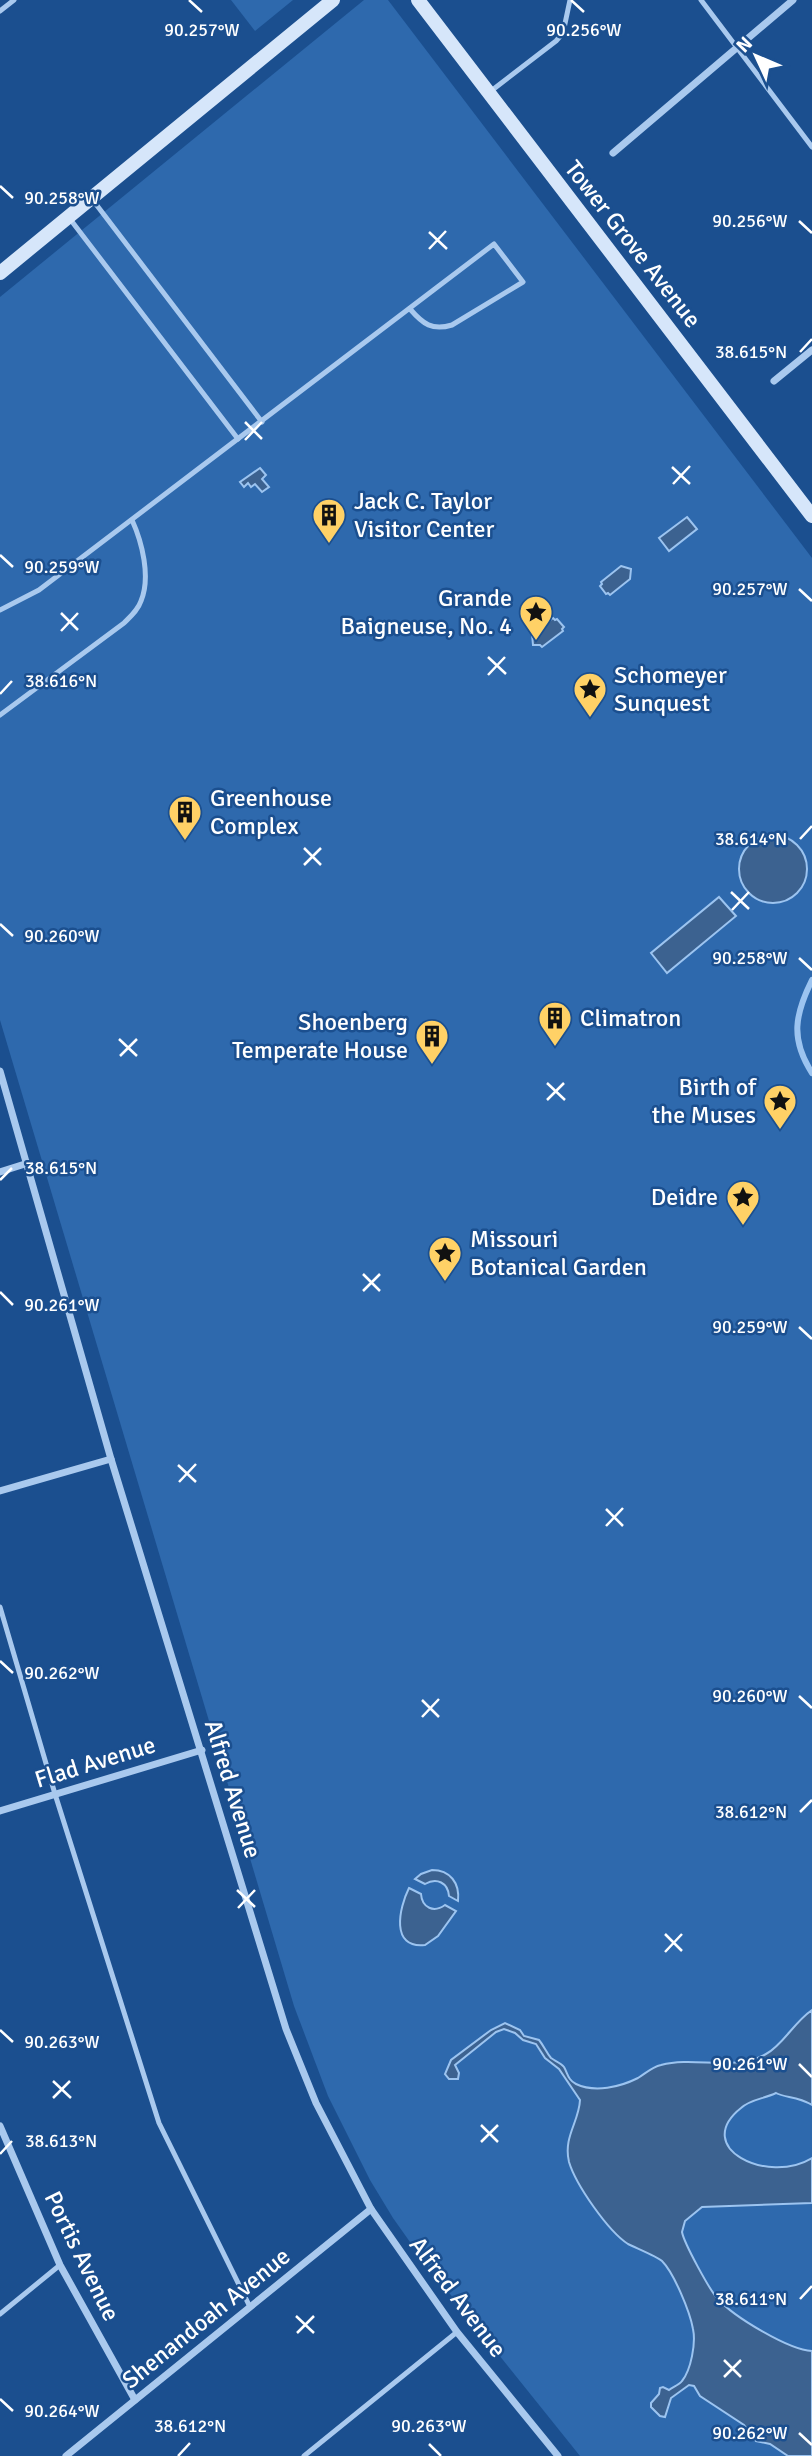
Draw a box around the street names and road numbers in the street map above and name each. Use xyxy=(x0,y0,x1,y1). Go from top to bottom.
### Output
street label: Tower Grove Avenue xyxy=(558,154,708,334)
street label: Alfred Avenue xyxy=(198,1716,268,1862)
street label: Flad Avenue xyxy=(31,1729,159,1795)
street label: Portis Avenue xyxy=(38,2186,126,2326)
street label: Alfred Avenue xyxy=(403,2231,513,2363)
street label: Shenandoah Avenue xyxy=(116,2241,296,2395)

